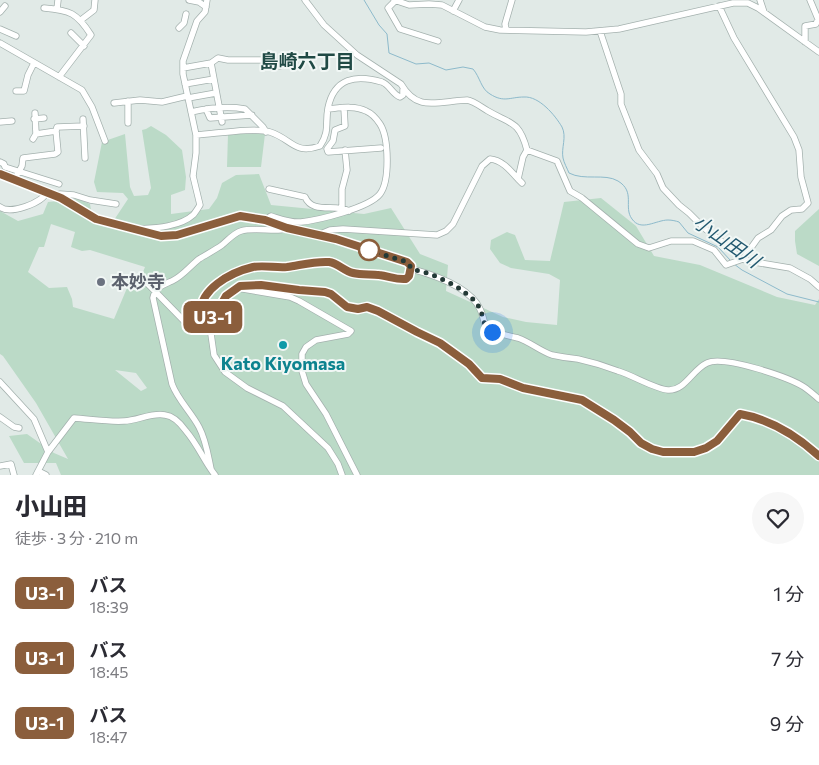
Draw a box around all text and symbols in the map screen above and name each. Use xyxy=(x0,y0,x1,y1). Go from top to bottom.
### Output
district label: 島崎六丁目 xyxy=(259,49,355,72)
water label: 小山田川 xyxy=(690,209,767,273)
unlabelled marker xyxy=(358,239,380,261)
place label: 本妙寺 xyxy=(111,270,165,292)
marker: 本妙寺 xyxy=(95,276,107,288)
line badge: U3-1 xyxy=(178,301,248,333)
text: U3-1 xyxy=(193,306,233,328)
your location xyxy=(480,320,505,345)
marker: Kato Kiyomasa xyxy=(277,339,289,351)
place label: Kato Kiyomasa xyxy=(221,352,345,374)
text: 小山田 xyxy=(15,491,87,520)
button: heart xyxy=(752,492,804,544)
text: 徒歩 · 3 分 · 210 m xyxy=(15,528,138,547)
text: バス xyxy=(89,573,127,596)
text: U3-1 xyxy=(25,582,64,604)
text: 1 分 xyxy=(773,582,804,605)
text: 18:39 xyxy=(89,597,129,616)
text: バス xyxy=(89,638,127,661)
text: U3-1 xyxy=(25,647,64,669)
text: 7 分 xyxy=(771,647,804,670)
text: 18:45 xyxy=(89,662,129,681)
text: バス xyxy=(89,703,127,726)
text: U3-1 xyxy=(25,712,64,734)
text: 9 分 xyxy=(770,712,804,735)
text: 18:47 xyxy=(89,727,127,746)

